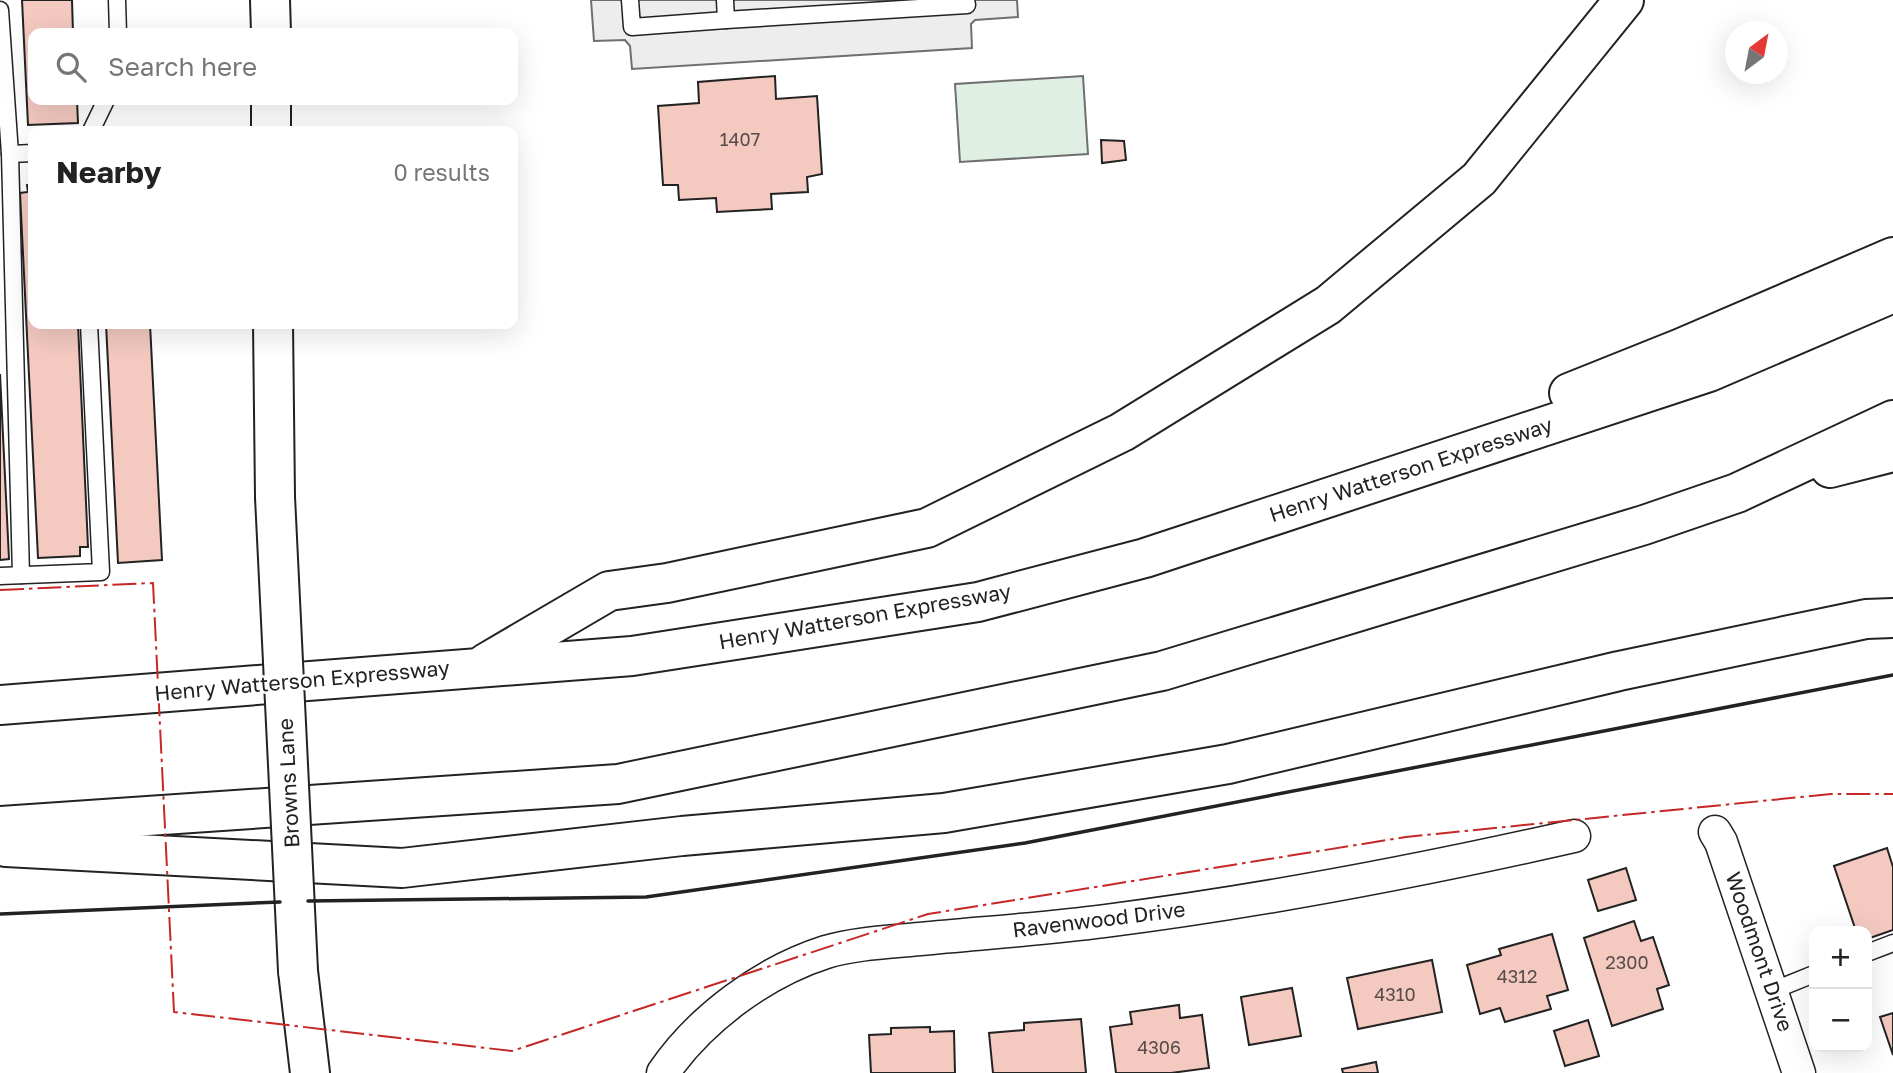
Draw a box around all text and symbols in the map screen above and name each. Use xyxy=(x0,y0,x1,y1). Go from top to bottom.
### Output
north arrow xyxy=(1725,21,1788,84)
search box xyxy=(28,28,518,105)
icon: search xyxy=(52,48,90,86)
text: Search here xyxy=(108,51,257,82)
house number: 1407 xyxy=(720,128,760,150)
text: Nearby xyxy=(56,154,161,190)
text: 0 results xyxy=(394,158,490,186)
street label: Henry Watterson Expressway xyxy=(1266,411,1556,527)
street label: Henry Watterson Expressway xyxy=(717,577,1013,655)
street label: Henry Watterson Expressway xyxy=(153,654,451,706)
street label: Browns Lane xyxy=(272,718,304,849)
street label: Woodmont Drive xyxy=(1720,868,1799,1035)
street label: Ravenwood Drive xyxy=(1011,896,1187,943)
map controls xyxy=(1809,926,1872,1052)
button: + xyxy=(1809,926,1872,989)
house number: 2300 xyxy=(1605,951,1649,973)
house number: 4312 xyxy=(1497,965,1537,987)
house number: 4310 xyxy=(1374,983,1416,1005)
button: − xyxy=(1809,989,1872,1052)
house number: 4306 xyxy=(1137,1036,1181,1058)

